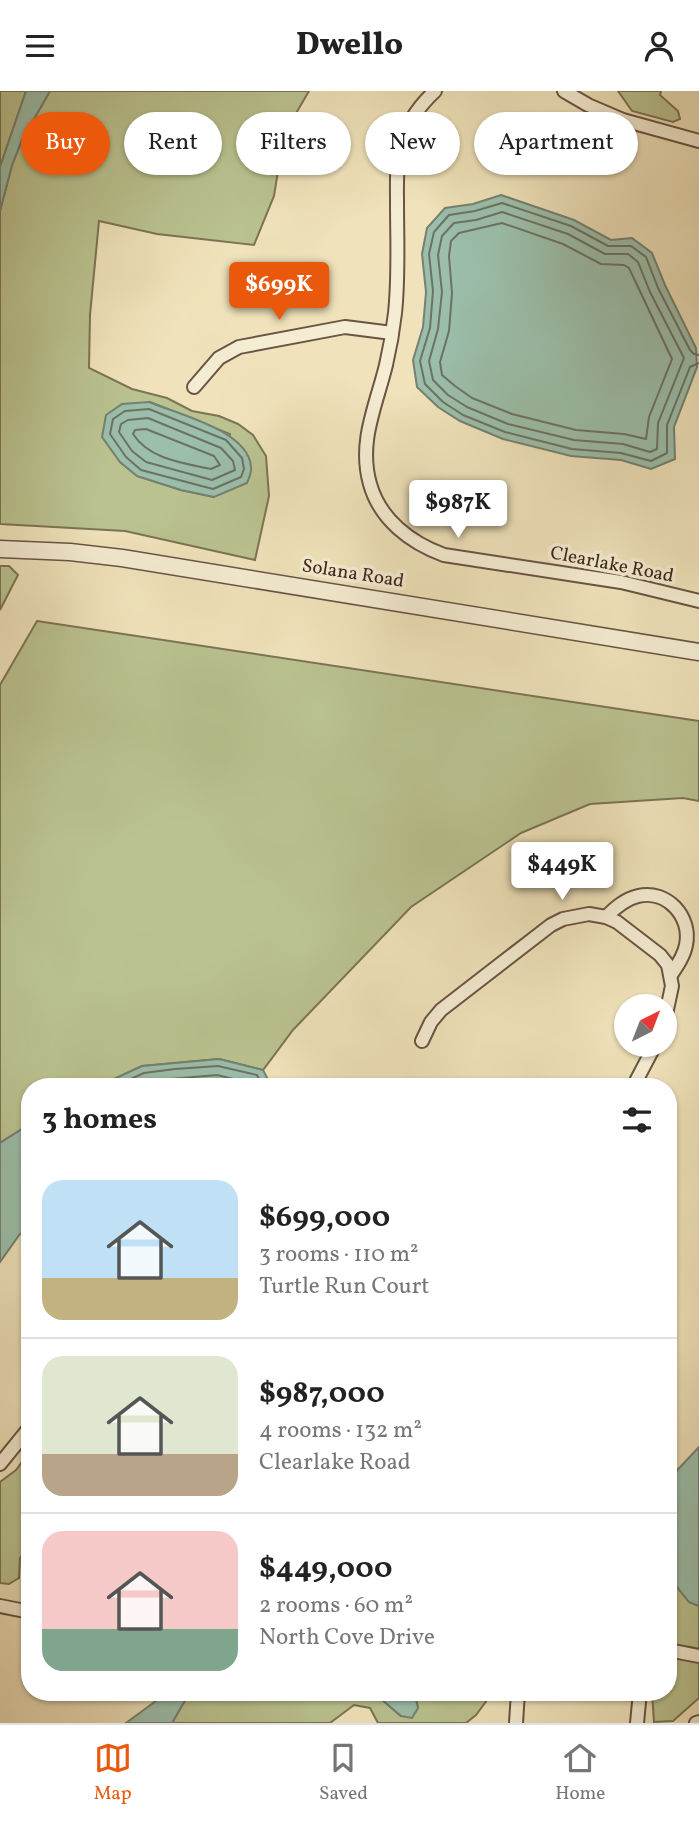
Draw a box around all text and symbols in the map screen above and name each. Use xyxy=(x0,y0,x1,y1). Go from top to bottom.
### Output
text: Dwello xyxy=(296,24,403,68)
icon: menu xyxy=(21,27,59,65)
icon: person xyxy=(640,27,678,65)
chip: Buy xyxy=(21,112,110,175)
chip: Rent xyxy=(124,112,222,175)
chip: Filters xyxy=(236,112,351,175)
chip: New xyxy=(365,112,460,175)
chip: Apartment xyxy=(474,112,638,175)
pin: $699K xyxy=(230,263,328,322)
text: $699K xyxy=(245,269,313,301)
pin: $987K xyxy=(409,481,507,540)
text: $987K xyxy=(425,487,491,519)
street label: Clearlake Road xyxy=(548,540,676,590)
street label: Solana Road xyxy=(300,553,406,595)
pin: $449K xyxy=(513,843,611,902)
text: $449K xyxy=(527,849,597,881)
north arrow xyxy=(614,994,677,1057)
map controls xyxy=(614,994,677,1057)
text: 3 homes xyxy=(42,1099,157,1141)
icon: filters xyxy=(618,1101,656,1139)
text: $699,000 xyxy=(259,1197,390,1239)
icon: home xyxy=(98,1208,182,1292)
text: 3 rooms · 110 m² xyxy=(259,1239,419,1271)
text: Turtle Run Court xyxy=(259,1271,429,1303)
text: $987,000 xyxy=(259,1373,385,1415)
icon: home xyxy=(98,1384,182,1468)
text: 4 rooms · 132 m² xyxy=(259,1415,422,1447)
text: Clearlake Road xyxy=(259,1447,411,1479)
text: $449,000 xyxy=(259,1548,393,1590)
icon: home xyxy=(98,1559,182,1643)
text: 2 rooms · 60 m² xyxy=(259,1590,413,1622)
text: North Cove Drive xyxy=(259,1622,435,1654)
tab: Map xyxy=(94,1739,132,1807)
tab: Saved xyxy=(319,1739,368,1807)
tab: Home xyxy=(555,1739,605,1807)

